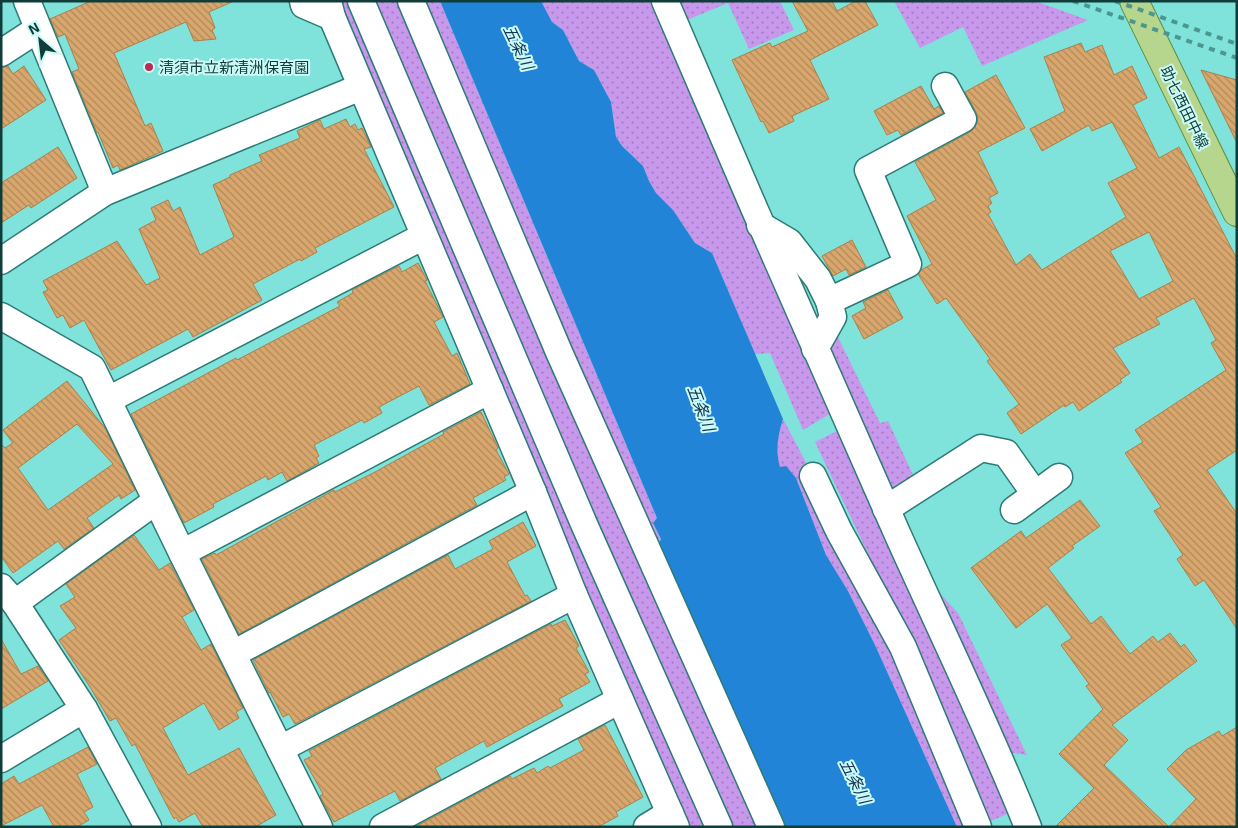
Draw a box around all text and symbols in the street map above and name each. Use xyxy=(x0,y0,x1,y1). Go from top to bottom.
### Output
north arrow xyxy=(15,15,65,65)
text: N xyxy=(25,18,42,38)
water label: 五条川 xyxy=(500,21,539,75)
place label: 清須市立新清洲保育園 xyxy=(159,58,309,76)
marker: 清須市立新清洲保育園 xyxy=(143,61,155,73)
street label: 助七西田中線 xyxy=(1157,63,1213,151)
water label: 五条川 xyxy=(685,382,720,436)
water label: 五条川 xyxy=(837,755,876,808)

